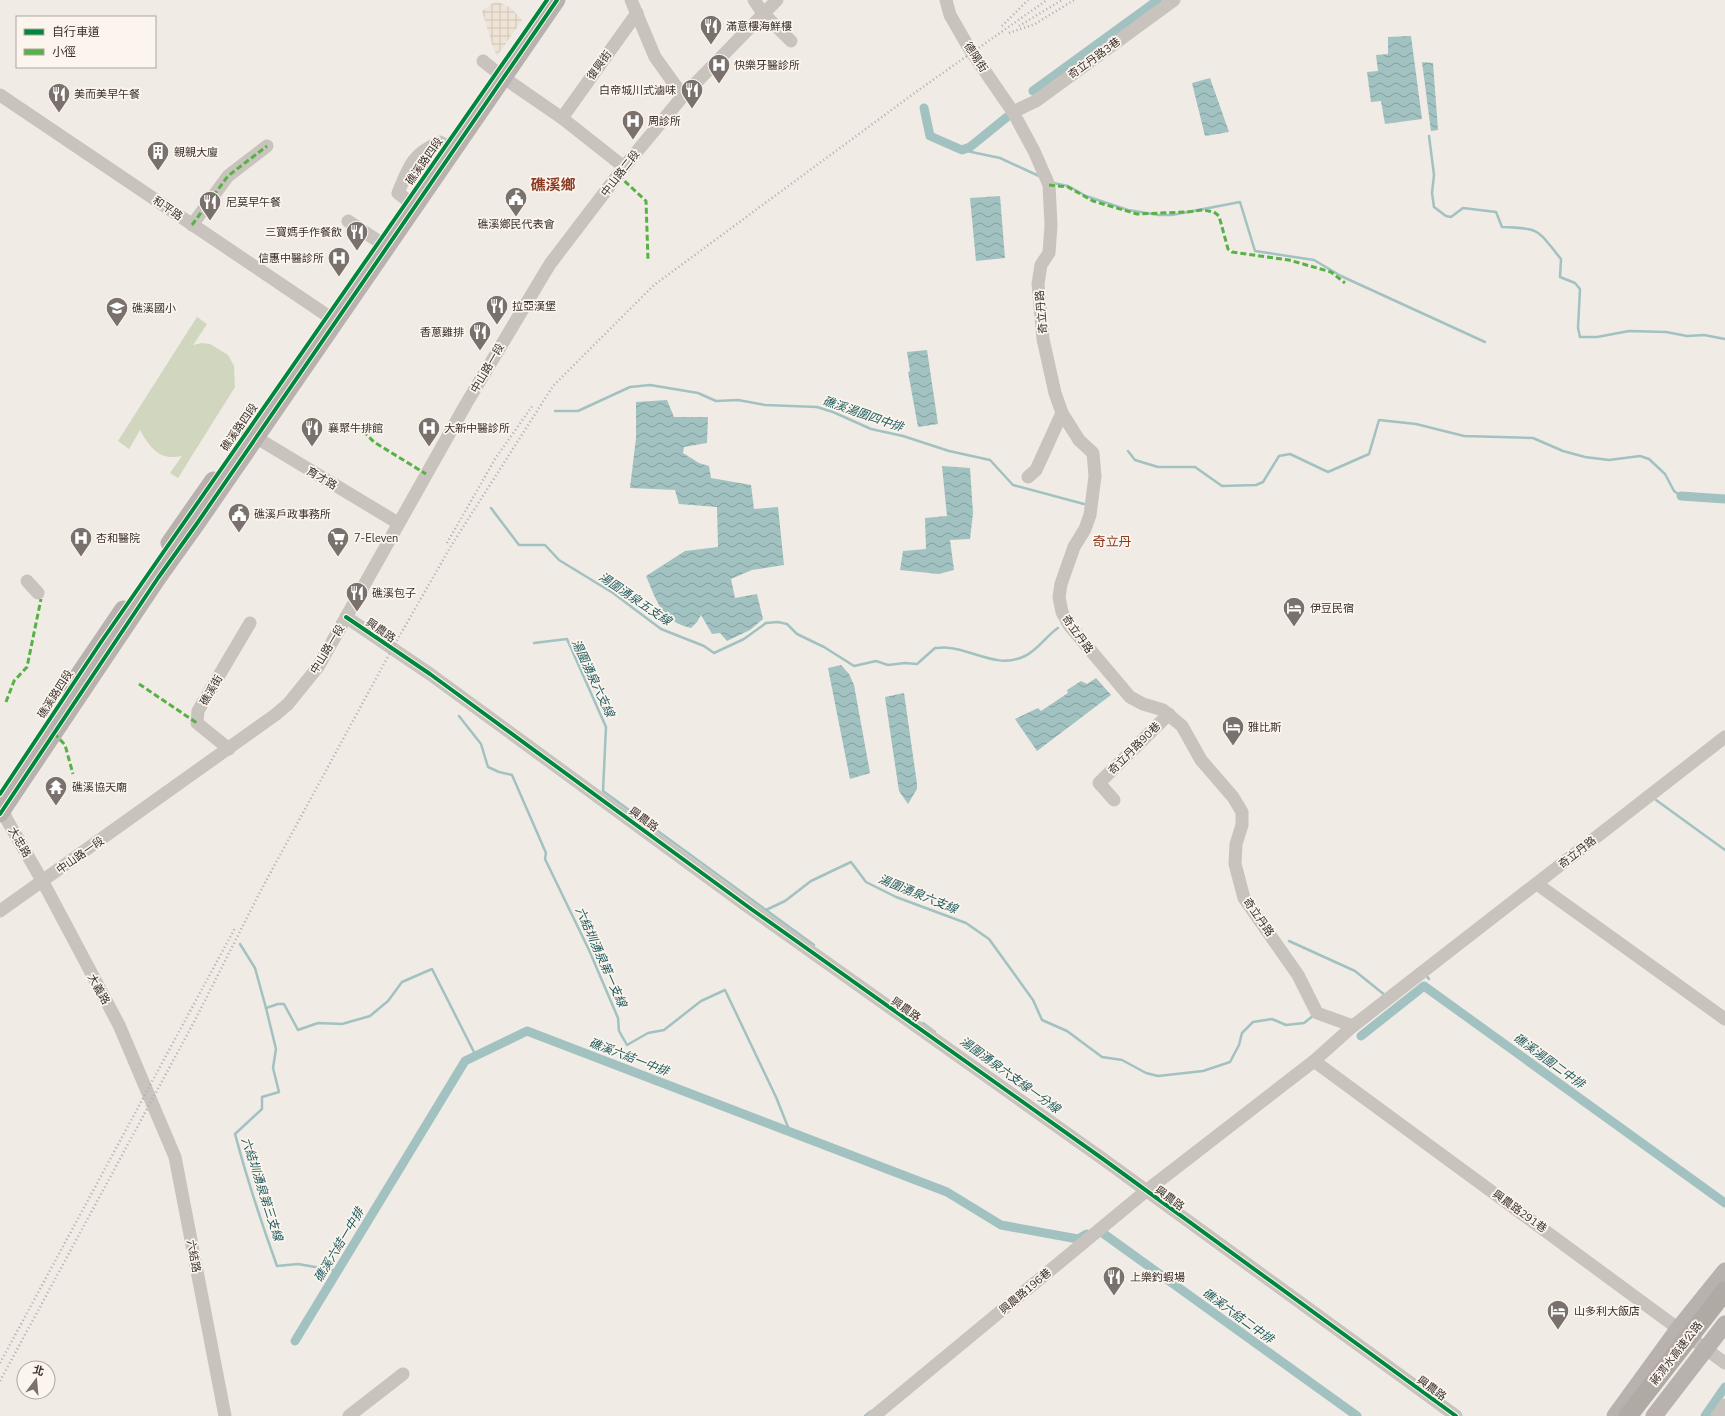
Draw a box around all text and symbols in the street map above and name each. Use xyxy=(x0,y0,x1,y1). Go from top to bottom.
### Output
restaurant icon: 滿意樓海鮮樓 xyxy=(698,13,724,46)
legend xyxy=(16,16,156,68)
place label: 滿意樓海鮮樓 xyxy=(726,19,792,34)
text: 自行車道 xyxy=(52,24,100,40)
street label: 奇立丹路3巷 xyxy=(1065,34,1124,83)
street label: 德陽街 xyxy=(960,39,991,75)
text: 小徑 xyxy=(52,44,76,60)
street label: 復興街 xyxy=(584,48,615,83)
hospital icon: 快樂牙醫診所 xyxy=(706,52,732,85)
place label: 快樂牙醫診所 xyxy=(734,58,800,73)
restaurant icon: 白帝城川式滷味 xyxy=(679,77,705,110)
restaurant icon: 美而美早午餐 xyxy=(46,81,72,114)
place label: 白帝城川式滷味 xyxy=(599,83,676,98)
place label: 美而美早午餐 xyxy=(74,87,140,102)
hospital icon: 周診所 xyxy=(620,108,646,141)
place label: 周診所 xyxy=(648,114,681,129)
street label: 礁溪路四段 xyxy=(402,134,446,188)
building icon: 親親大廈 xyxy=(145,139,171,172)
place label: 親親大廈 xyxy=(174,145,218,160)
street label: 中山路二段 xyxy=(598,147,643,200)
district label: 礁溪鄉 xyxy=(530,175,576,195)
public building icon: 礁溪鄉民代表會 xyxy=(503,185,529,218)
restaurant icon: 尼莫早午餐 xyxy=(197,189,223,222)
street label: 和平路 xyxy=(150,193,186,224)
place label: 尼莫早午餐 xyxy=(226,195,281,210)
place label: 礁溪鄉民代表會 xyxy=(478,217,555,232)
restaurant icon: 三寶媽手作餐飲 xyxy=(344,219,370,252)
place label: 三寶媽手作餐飲 xyxy=(265,225,342,240)
hospital icon: 信惠中醫診所 xyxy=(326,245,352,278)
place label: 信惠中醫診所 xyxy=(258,251,324,266)
street label: 奇立丹路 xyxy=(1032,289,1051,335)
restaurant icon: 拉亞漢堡 xyxy=(484,293,510,326)
school or university icon: 礁溪國小 xyxy=(104,295,130,328)
place label: 拉亞漢堡 xyxy=(512,299,556,314)
place label: 礁溪國小 xyxy=(132,301,176,316)
restaurant icon: 香蔥雞排 xyxy=(467,319,493,352)
place label: 香蔥雞排 xyxy=(420,325,464,340)
street label: 中山路一段 xyxy=(467,341,508,396)
water label: 礁溪湯圍四中排 xyxy=(821,393,907,436)
street label: 礁溪路四段 xyxy=(217,400,261,454)
restaurant icon: 襄聚牛排館 xyxy=(299,415,325,448)
hospital icon: 大新中醫診所 xyxy=(416,415,442,448)
place label: 襄聚牛排館 xyxy=(328,421,383,436)
place label: 大新中醫診所 xyxy=(444,421,510,436)
street label: 育才路 xyxy=(304,464,340,493)
public building icon: 礁溪戶政事務所 xyxy=(226,501,252,534)
place label: 礁溪戶政事務所 xyxy=(254,507,331,522)
hospital icon: 杏和醫院 xyxy=(68,525,94,558)
supermarket icon: 7-Eleven xyxy=(325,525,351,558)
place label: 杏和醫院 xyxy=(96,531,140,546)
place label: 7-Eleven xyxy=(354,531,398,546)
district label: 奇立丹 xyxy=(1092,533,1132,551)
water label: 湯圍湧泉五支線 xyxy=(596,569,676,630)
restaurant icon: 礁溪包子 xyxy=(344,580,370,613)
place label: 礁溪包子 xyxy=(372,586,416,601)
hotel icon: 伊豆民宿 xyxy=(1281,595,1307,628)
place label: 伊豆民宿 xyxy=(1310,601,1354,616)
street label: 奇立丹路 xyxy=(1059,612,1097,657)
street label: 興農路 xyxy=(363,615,399,646)
street label: 中山路一段 xyxy=(307,622,348,677)
water label: 湯圍湧泉六支線 xyxy=(568,637,619,721)
street label: 礁溪路四段 xyxy=(34,667,77,721)
street label: 礁溪街 xyxy=(197,672,226,708)
hotel icon: 雅比斯 xyxy=(1220,714,1246,747)
street label: 奇立丹路90巷 xyxy=(1105,719,1164,778)
place label: 雅比斯 xyxy=(1248,720,1281,735)
temple icon: 礁溪協天廟 xyxy=(43,774,69,807)
place label: 礁溪協天廟 xyxy=(72,780,127,795)
street label: 興農路 xyxy=(626,804,661,835)
street label: 大忠路 xyxy=(5,824,34,860)
street label: 中山路一段 xyxy=(53,833,107,877)
street label: 奇立丹路 xyxy=(1555,833,1599,872)
water label: 湯圍湧泉六支線 xyxy=(876,871,962,918)
street label: 奇立丹路 xyxy=(1240,895,1277,940)
water label: 六結圳湧泉第一支線 xyxy=(572,904,631,1011)
street label: 大義路 xyxy=(84,971,113,1007)
street label: 興農路 xyxy=(888,994,924,1025)
water label: 礁溪湯圍二中排 xyxy=(1510,1030,1589,1093)
water label: 湯圍湧泉六支線一分線 xyxy=(957,1033,1065,1118)
water label: 礁溪六結一中排 xyxy=(587,1034,673,1080)
water label: 六結圳湧泉第三支線 xyxy=(238,1135,287,1245)
street label: 興農路 xyxy=(1152,1183,1187,1214)
street label: 興農路291巷 xyxy=(1489,1187,1550,1236)
water label: 礁溪六結一中排 xyxy=(311,1203,369,1285)
street label: 六結路 xyxy=(183,1238,204,1274)
restaurant icon: 上樂釣蝦場 xyxy=(1101,1264,1127,1297)
street label: 興農路196巷 xyxy=(996,1265,1055,1318)
place label: 上樂釣蝦場 xyxy=(1130,1270,1185,1285)
water label: 礁溪六結二中排 xyxy=(1199,1285,1278,1348)
hotel icon: 山多利大飯店 xyxy=(1545,1298,1571,1331)
place label: 山多利大飯店 xyxy=(1574,1304,1640,1319)
street label: 蔣渭水高速公路 xyxy=(1647,1318,1706,1388)
north arrow xyxy=(16,1360,56,1400)
text: 北 xyxy=(31,1362,46,1380)
street label: 興農路 xyxy=(1414,1373,1449,1404)

